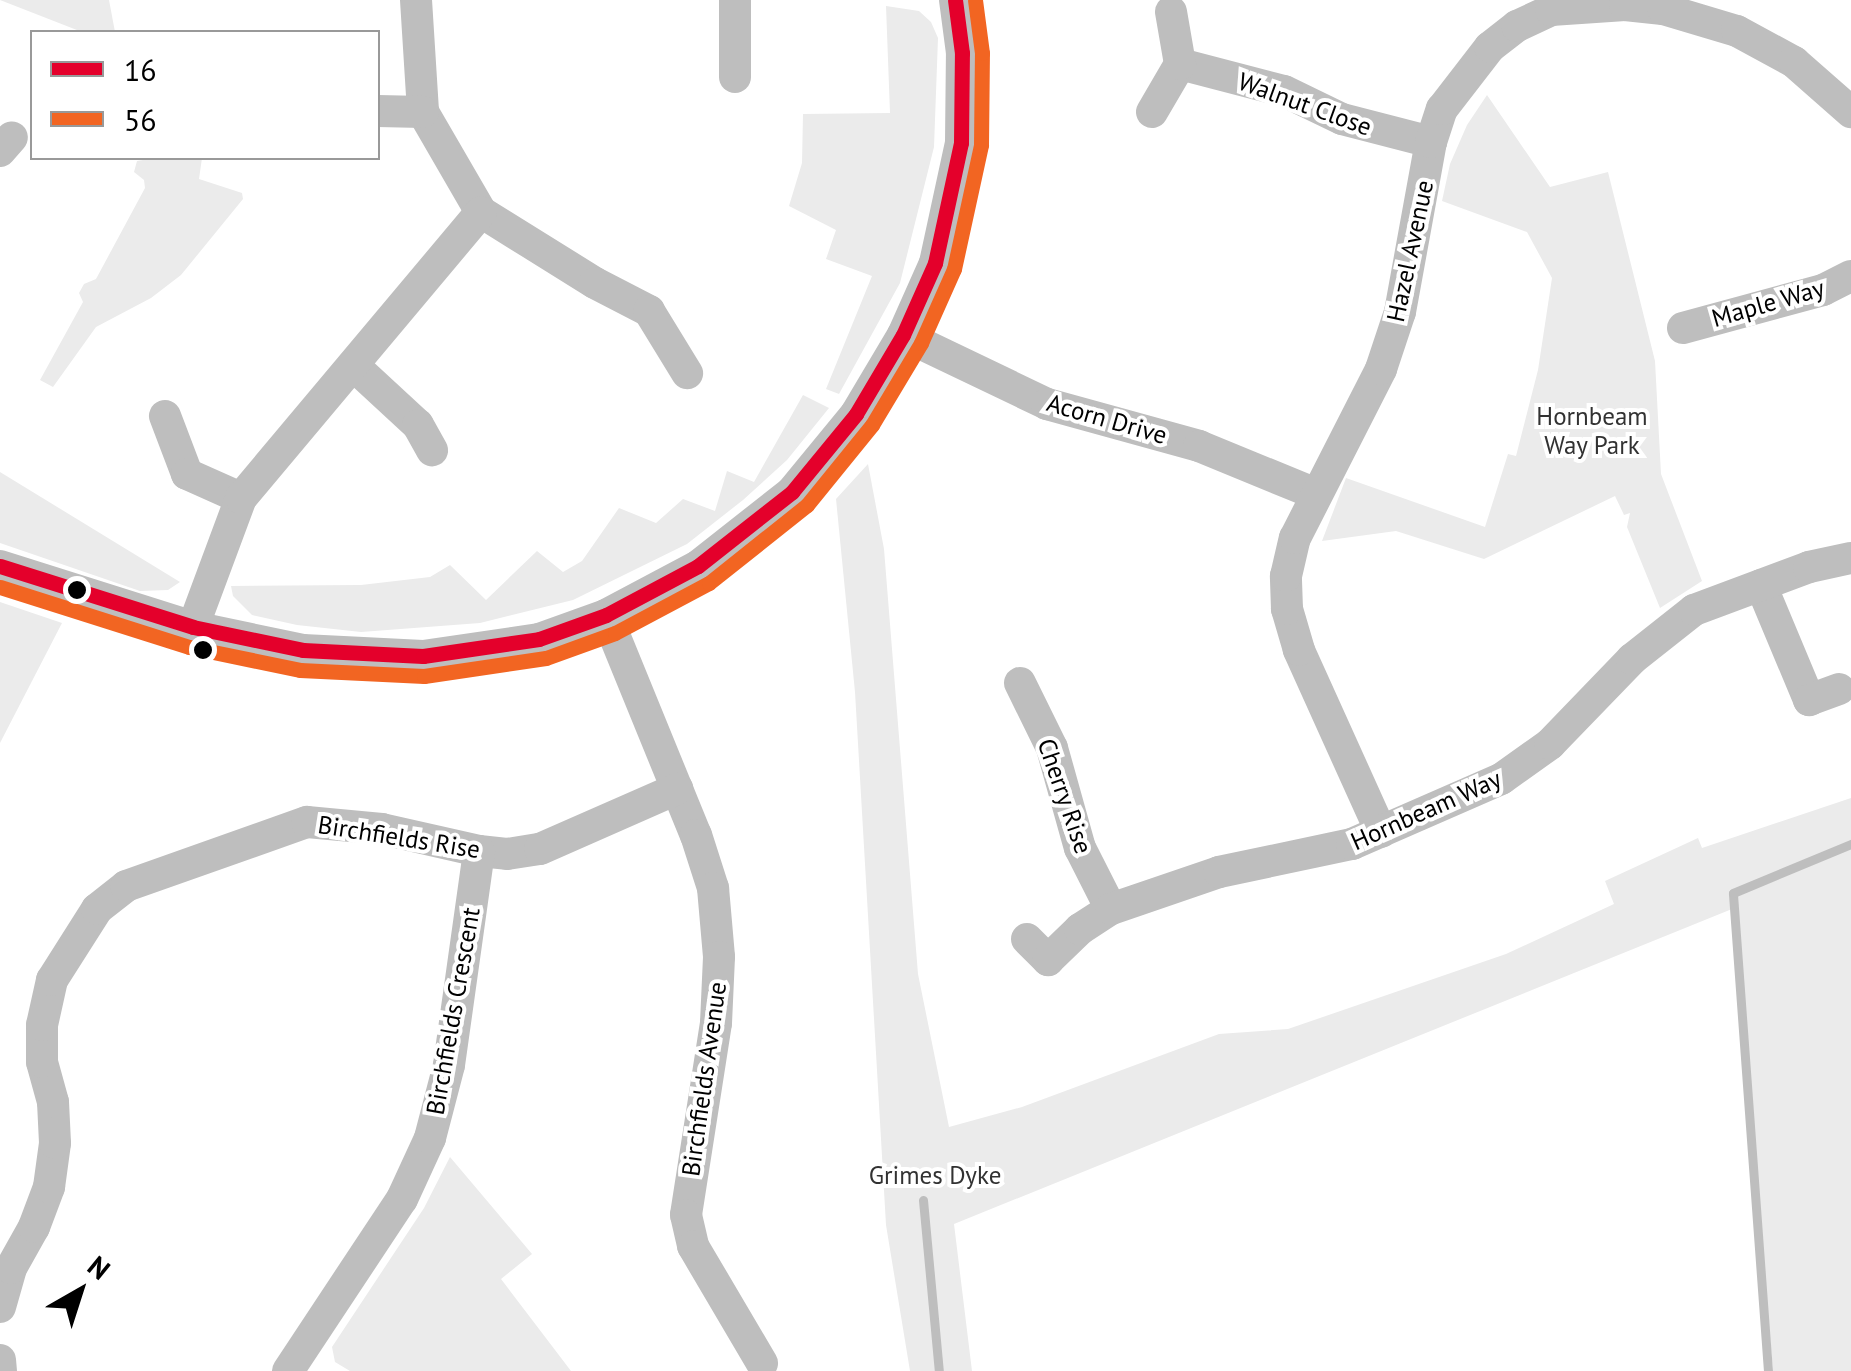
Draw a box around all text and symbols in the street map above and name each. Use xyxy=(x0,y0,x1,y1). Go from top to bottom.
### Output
legend xyxy=(30,30,380,160)
text: 16 xyxy=(124,50,157,89)
street label: Walnut Close xyxy=(1234,66,1376,142)
text: 56 xyxy=(124,100,157,139)
street label: Hazel Avenue xyxy=(1380,177,1440,325)
street label: Maple Way xyxy=(1708,273,1828,333)
street label: Acorn Drive xyxy=(1044,388,1170,450)
park label: Hornbeam Way Park xyxy=(1536,402,1648,461)
unlabelled marker xyxy=(67,580,87,600)
unlabelled marker xyxy=(193,640,213,660)
street label: Cherry Rise xyxy=(1031,734,1099,858)
street label: Hornbeam Way xyxy=(1346,763,1506,857)
street label: Birchfields Rise xyxy=(316,809,482,865)
street label: Birchfields Crescent xyxy=(420,905,486,1117)
street label: Birchfields Avenue xyxy=(675,979,733,1179)
park label: Grimes Dyke xyxy=(869,1160,1001,1190)
north arrow xyxy=(30,1241,130,1341)
text: N xyxy=(80,1247,118,1287)

